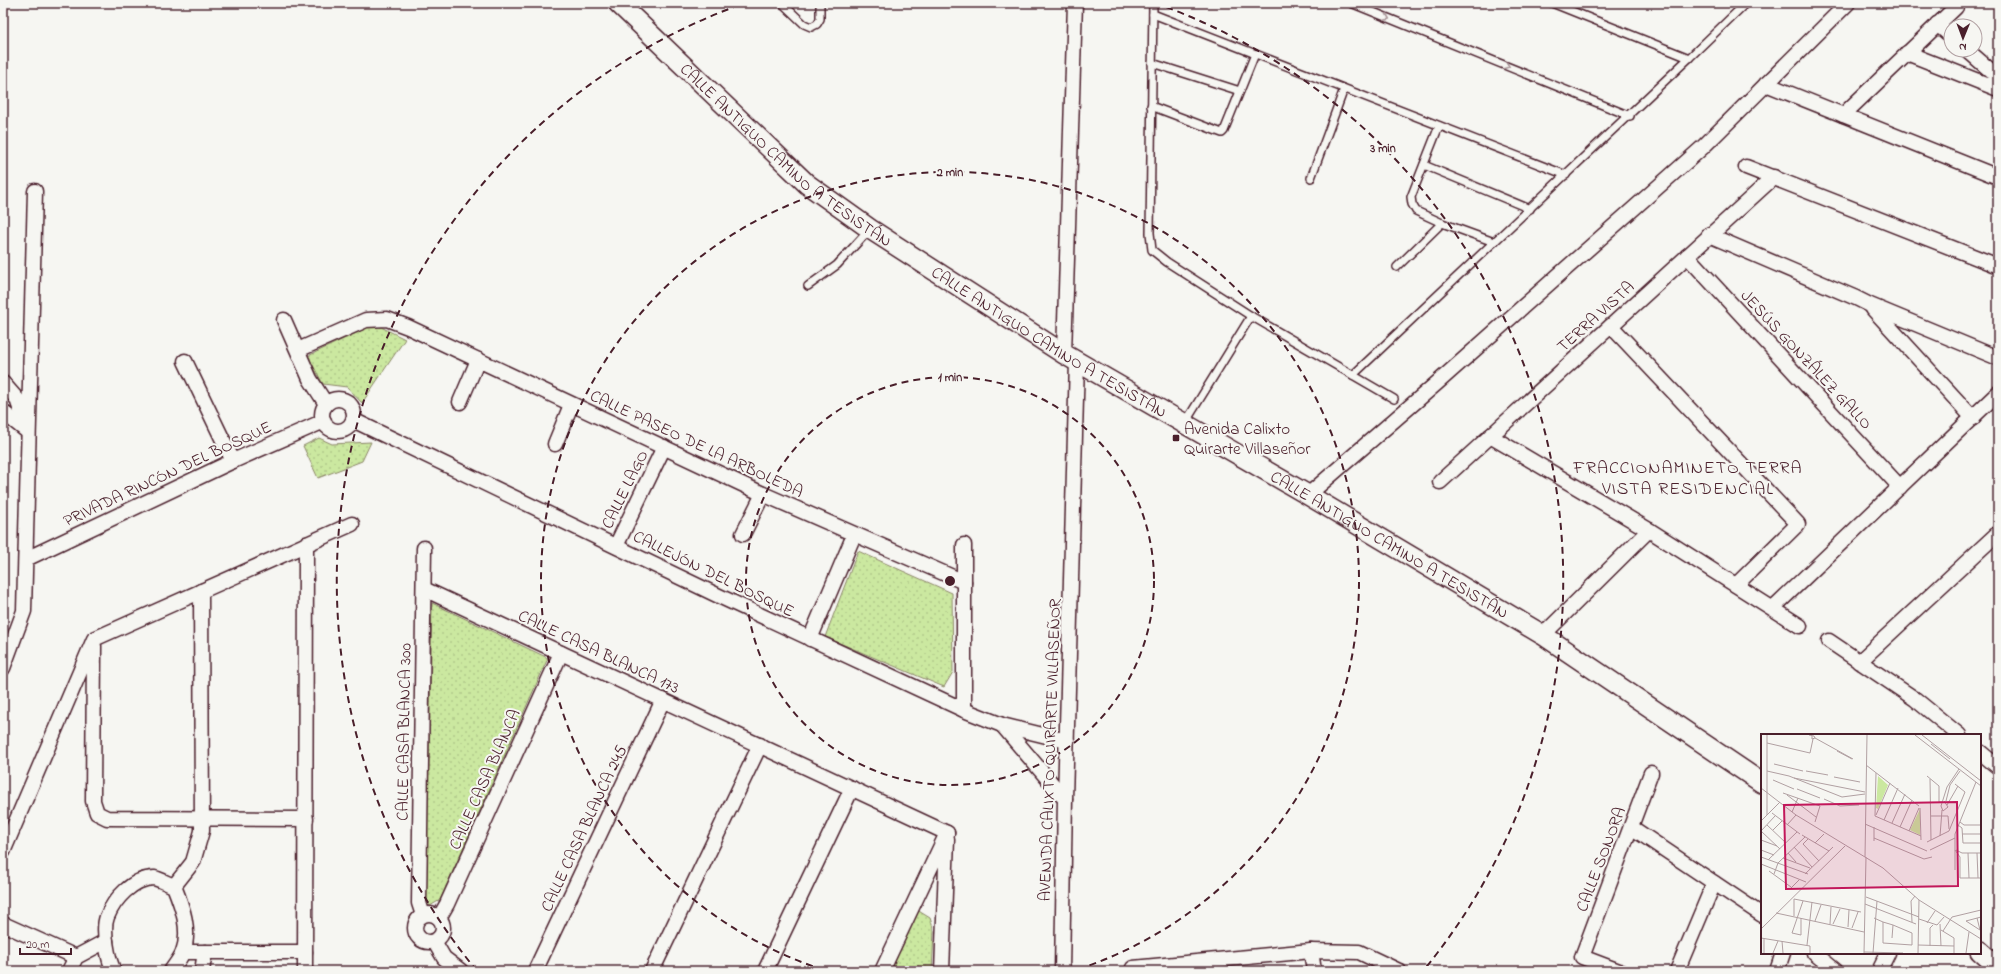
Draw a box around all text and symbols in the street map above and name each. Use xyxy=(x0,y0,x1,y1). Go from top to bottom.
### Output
one-way arrow xyxy=(1383,13,1390,21)
north arrow xyxy=(1943,18,1983,58)
text: N xyxy=(1959,39,1967,55)
street label: CALLE ANTIGUO CAMINO A TESISTÁN xyxy=(674,58,896,254)
one-way arrow xyxy=(1504,62,1511,70)
text: 3 min xyxy=(1369,140,1396,158)
text: 2 min xyxy=(936,164,963,182)
street label: CALLE ANTIGUO CAMINO A TESISTÁN xyxy=(926,261,1171,425)
street label: TERRA VISTA xyxy=(1552,275,1640,359)
street label: JESÚS GONZÁLEZ GALLO xyxy=(1734,284,1878,436)
text: 1 min xyxy=(938,369,962,387)
street label: CALLE PASEO DE LA ARBOLEDA xyxy=(586,384,807,505)
street label: PRIVADA RINCÓN DEL BOSQUE xyxy=(59,415,276,534)
place label: Avenida Calixto Quirarte Villaseñor xyxy=(1184,417,1311,462)
marker: Avenida Calixto Quirarte Villaseñor xyxy=(1171,433,1181,443)
street label: CALLE LAGO xyxy=(595,446,655,533)
district label: FRACCIONAMINETO TERRA VISTA RESIDENCIAL xyxy=(1572,456,1803,503)
street label: CALLE ANTIGUO CAMINO A TESISTÁN xyxy=(1265,465,1513,626)
street label: CALLEJÓN DEL BOSQUE xyxy=(628,524,798,624)
centre of rings xyxy=(943,574,957,588)
street label: AVENIDA CALIXTO QUIRARTE VILLASEÑOR xyxy=(1033,598,1068,902)
street label: CALLE CASA BLANCA 173 xyxy=(514,604,683,701)
street label: CALLE CASA BLANCA 300 xyxy=(390,643,419,821)
street label: CALLE CASA BLANCA xyxy=(443,705,528,854)
inset map xyxy=(1761,734,1981,954)
street label: CALLE CASA BLANCA 245 xyxy=(535,741,634,916)
street label: CALLE SONORA xyxy=(1570,803,1633,916)
scale bar xyxy=(20,930,71,956)
text: 20 m xyxy=(26,936,49,954)

